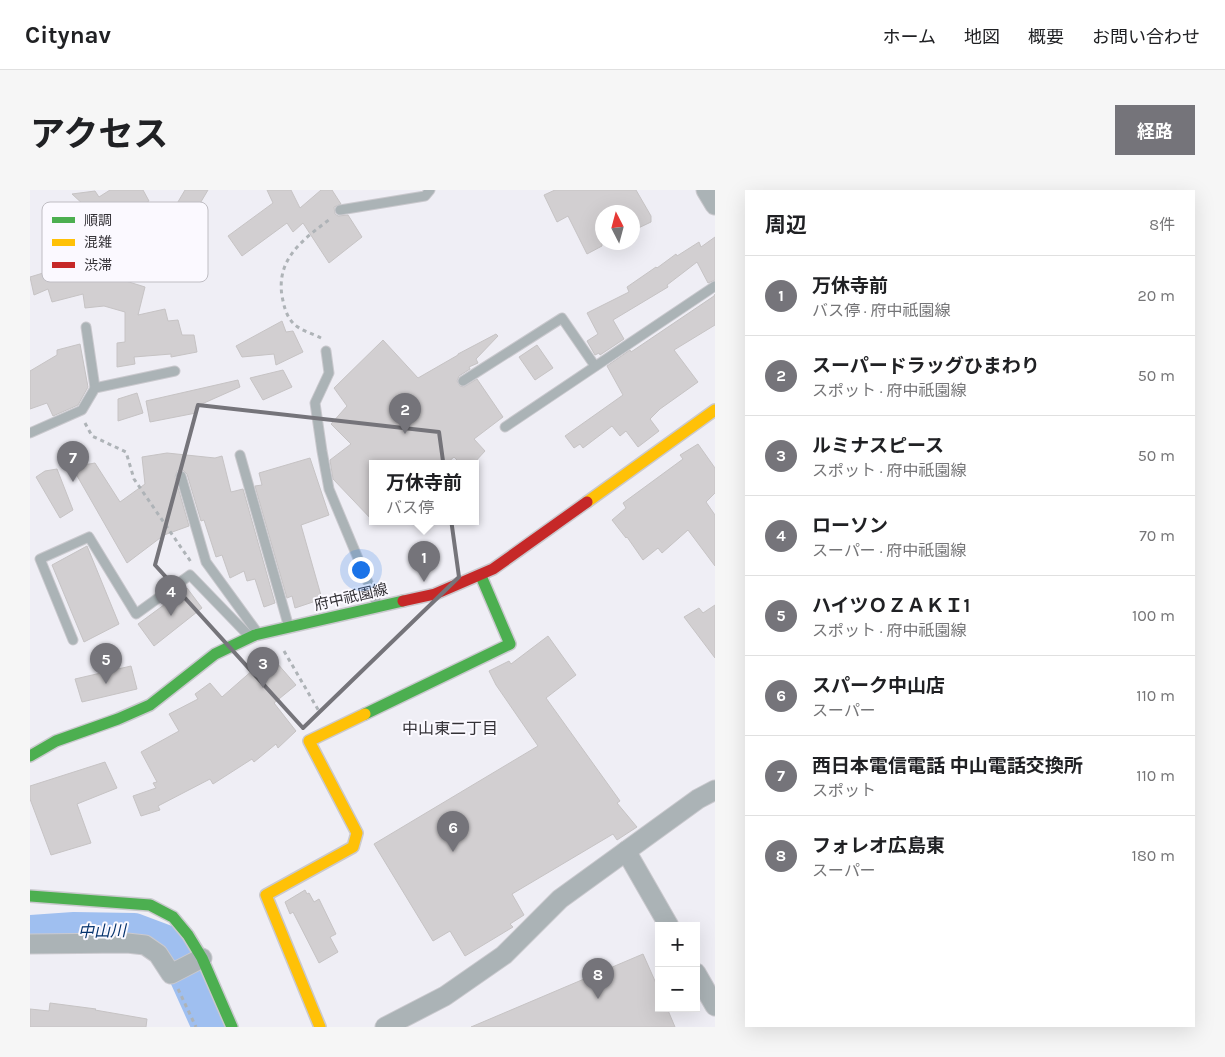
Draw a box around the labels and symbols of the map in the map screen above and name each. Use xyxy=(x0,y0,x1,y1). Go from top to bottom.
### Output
legend xyxy=(42,202,208,282)
north arrow xyxy=(595,205,640,250)
text: 順調 xyxy=(84,212,112,229)
text: 混雑 xyxy=(84,234,112,251)
text: 渋滞 xyxy=(84,257,112,274)
pin: 2 xyxy=(389,393,421,434)
pin: 7 xyxy=(57,441,89,482)
pin: 1 xyxy=(408,541,440,582)
your location xyxy=(348,557,374,583)
pin: 4 xyxy=(155,575,187,616)
street label: 府中祇園線 xyxy=(312,580,390,614)
pin: 5 xyxy=(90,643,122,684)
pin: 3 xyxy=(247,647,279,688)
district label: 中山東二丁目 xyxy=(402,719,498,738)
pin: 6 xyxy=(437,811,469,852)
water label: 中山川 xyxy=(78,921,128,941)
pin: 8 xyxy=(582,958,614,999)

